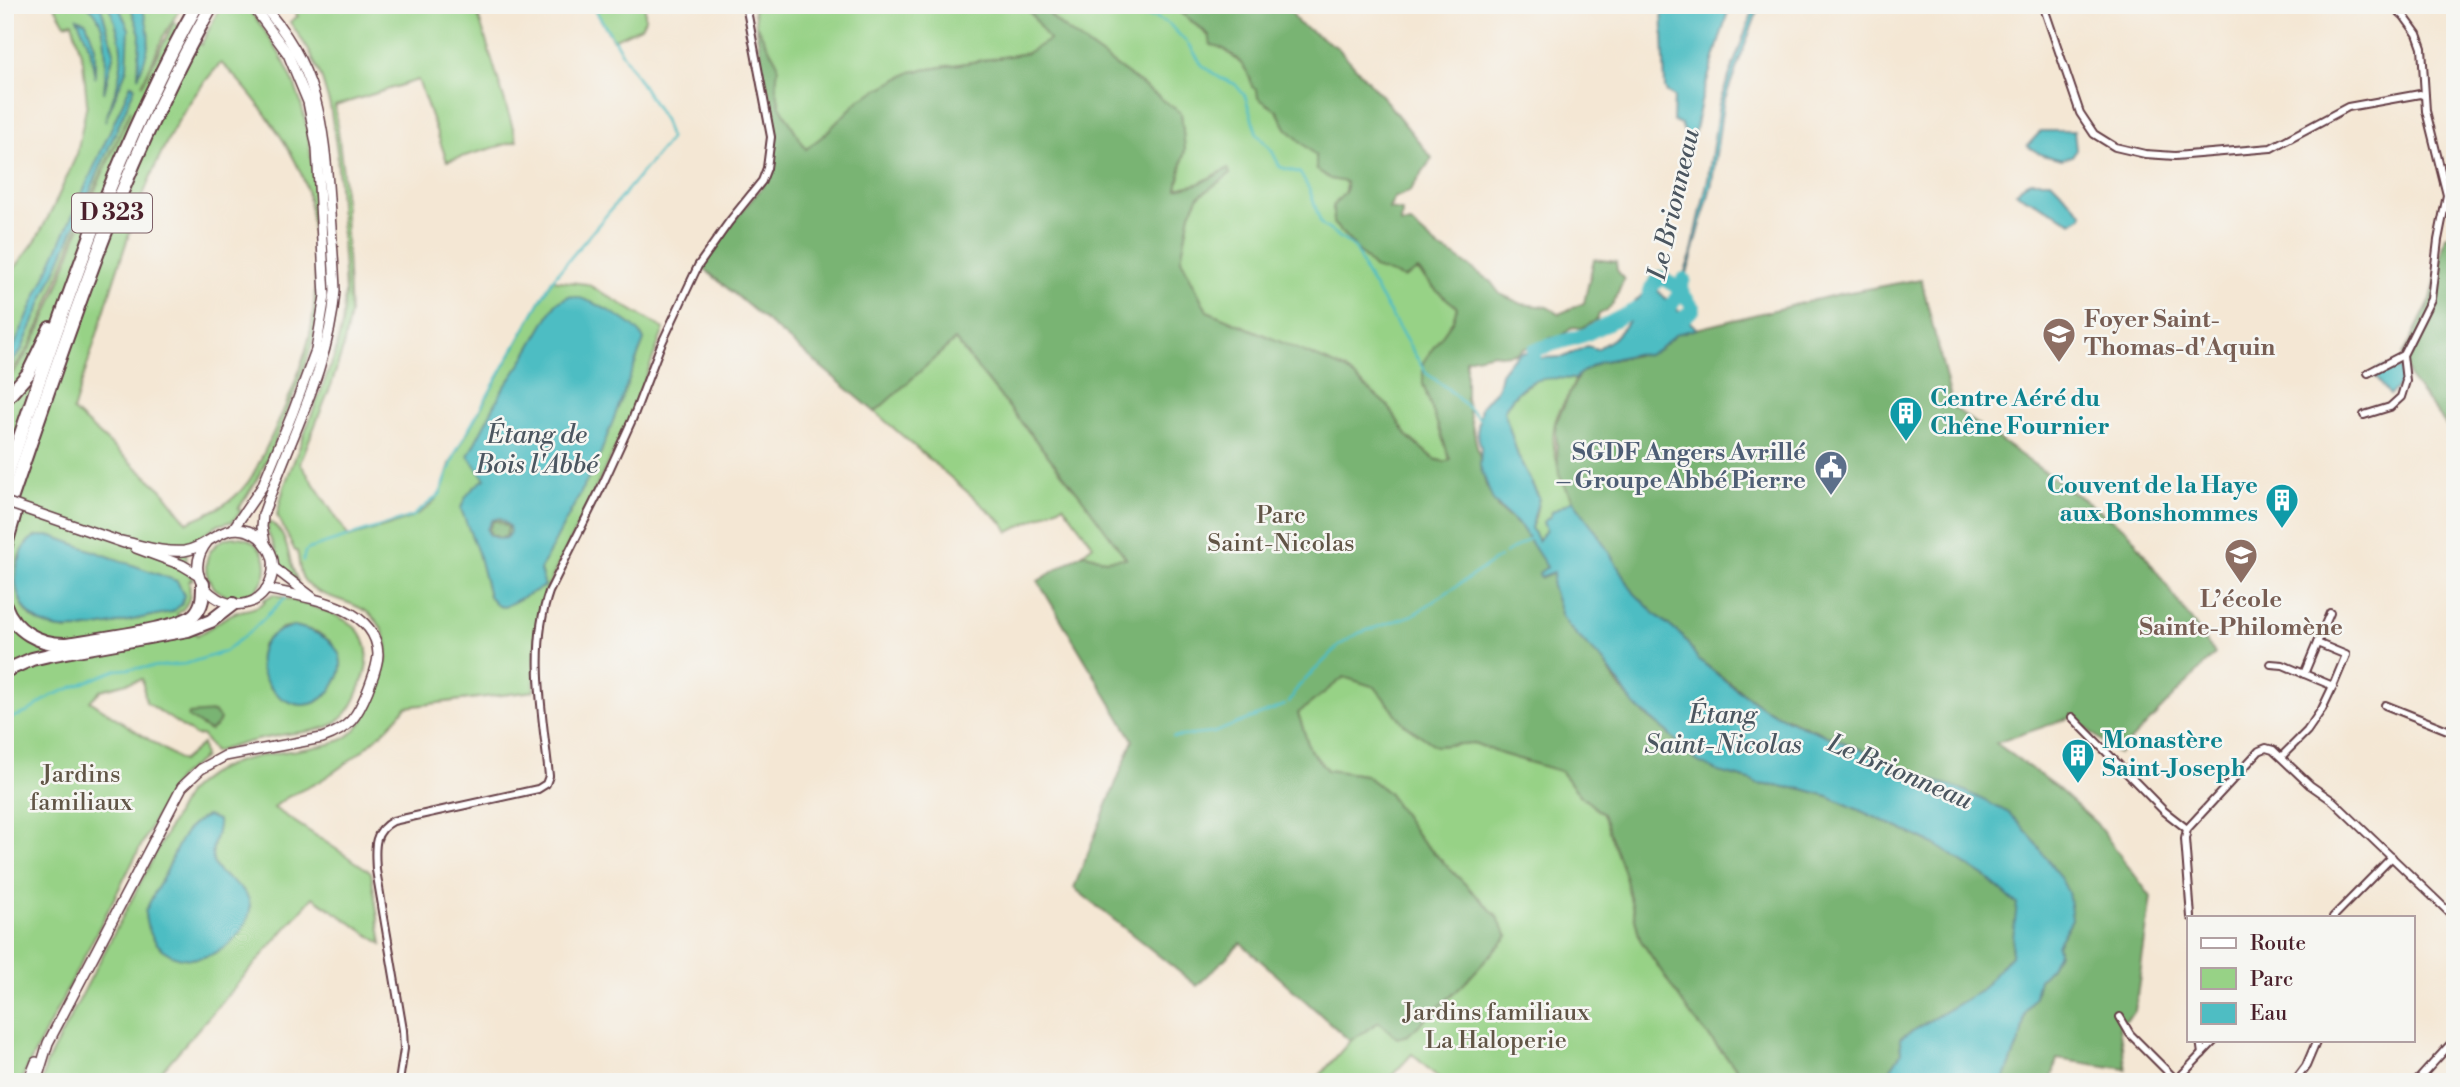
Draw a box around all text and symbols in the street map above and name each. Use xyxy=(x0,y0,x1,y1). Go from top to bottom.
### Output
water label: Le Brionneau xyxy=(1641,125,1707,284)
road number: D 323 xyxy=(72,194,152,232)
place label: Foyer Saint- Thomas-d'Aquin xyxy=(2084,305,2275,363)
school or university icon: Foyer Saint- Thomas-d'Aquin xyxy=(2040,315,2078,364)
place label: Centre Aéré du Chêne Fournier xyxy=(1930,384,2110,442)
building icon: Centre Aéré du Chêne Fournier xyxy=(1887,394,1925,443)
water label: Étang de Bois l'Abbé xyxy=(475,417,600,481)
place label: SGDF Angers Avrillé – Groupe Abbé Pierre xyxy=(1557,438,1806,496)
public building icon: SGDF Angers Avrillé – Groupe Abbé Pierre xyxy=(1812,448,1850,497)
place label: Couvent de la Haye aux Bonshommes xyxy=(2047,471,2258,529)
building icon: Couvent de la Haye aux Bonshommes xyxy=(2263,481,2301,530)
park label: Parc Saint-Nicolas xyxy=(1207,501,1355,559)
school or university icon: L’école Sainte-Philomène xyxy=(2222,536,2260,585)
place label: L’école Sainte-Philomène xyxy=(2139,585,2343,643)
water label: Étang Saint-Nicolas xyxy=(1644,697,1802,761)
place label: Monastère Saint-Joseph xyxy=(2102,726,2246,784)
water label: Le Brionneau xyxy=(1822,727,1977,817)
building icon: Monastère Saint-Joseph xyxy=(2059,736,2097,785)
park label: Jardins familiaux xyxy=(30,760,133,818)
legend xyxy=(2187,916,2414,1042)
text: Route xyxy=(2250,931,2306,957)
text: Parc xyxy=(2250,967,2293,993)
park label: Jardins familiaux La Haloperie xyxy=(1402,998,1590,1056)
text: Eau xyxy=(2250,1001,2287,1027)

